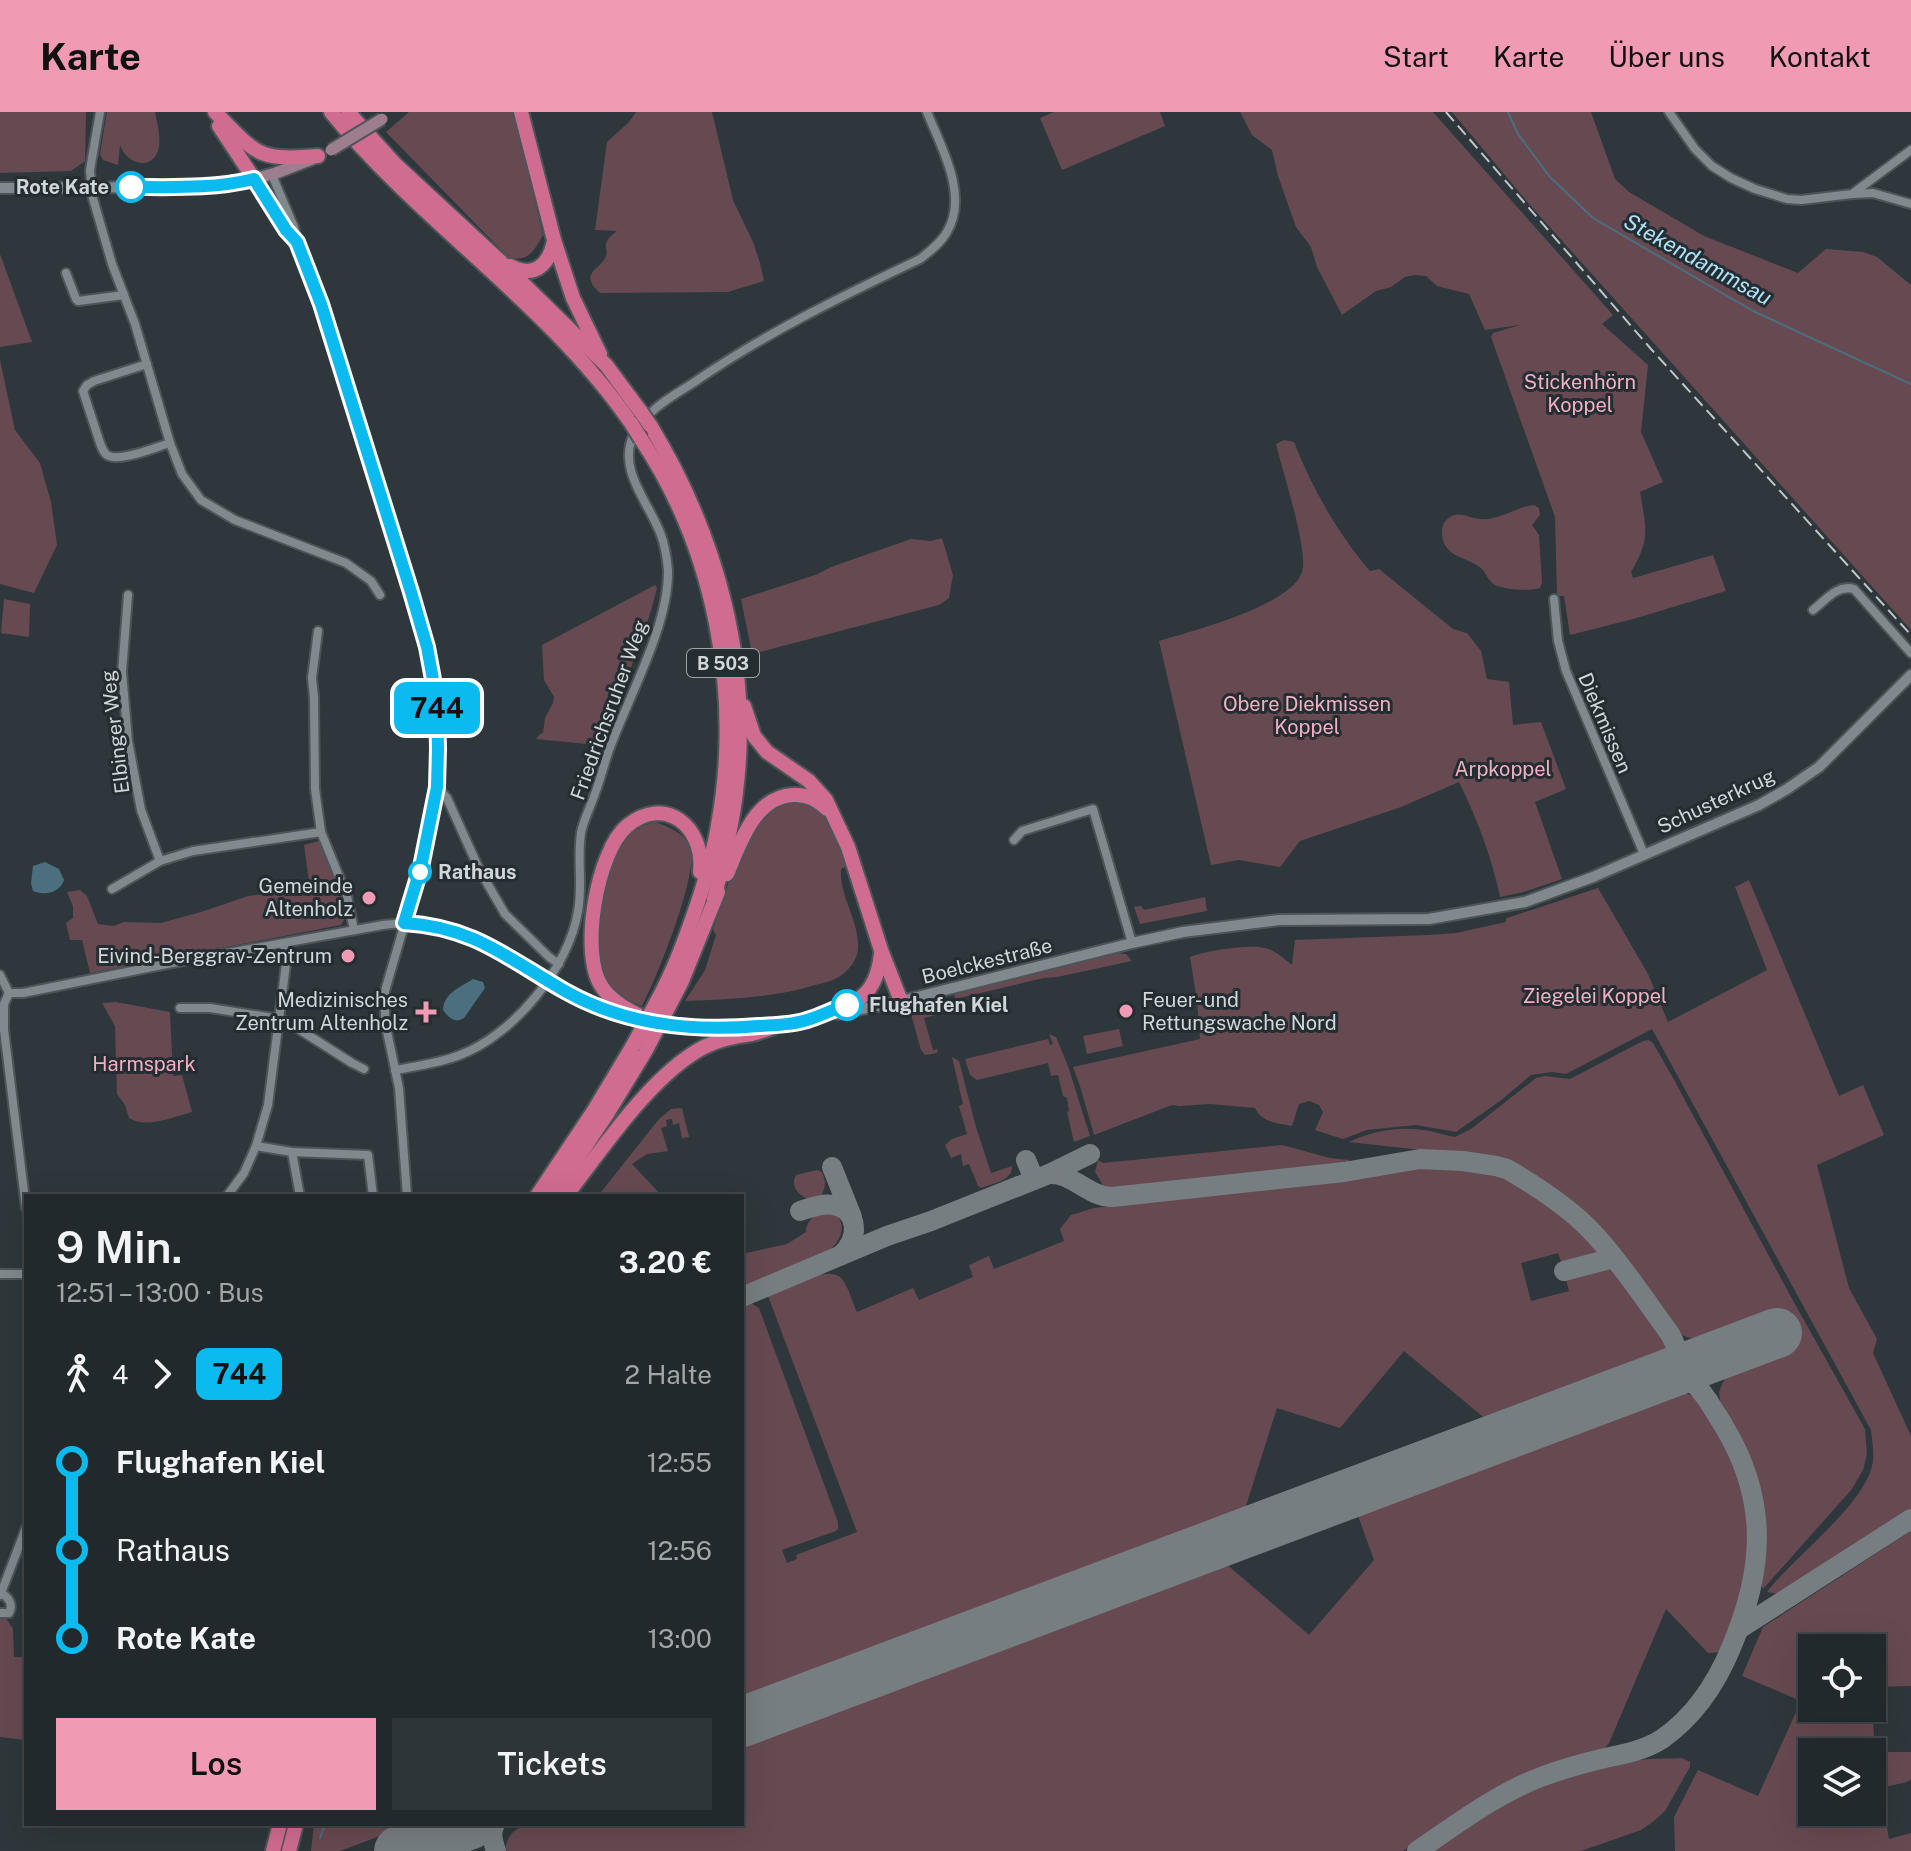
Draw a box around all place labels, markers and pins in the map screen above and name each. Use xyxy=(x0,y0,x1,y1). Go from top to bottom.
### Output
marker: Rote Kate xyxy=(116,172,146,202)
place label: Rote Kate xyxy=(16,175,109,199)
place label: Rathaus xyxy=(438,860,517,884)
marker: Rathaus xyxy=(409,861,431,883)
place label: Gemeinde Altenholz xyxy=(258,874,353,921)
marker: Gemeinde Altenholz xyxy=(360,889,378,907)
place label: Eivind-Berggrav-Zentrum xyxy=(97,944,332,968)
marker: Eivind-Berggrav-Zentrum xyxy=(339,947,357,965)
place label: Medizinisches Zentrum Altenholz xyxy=(235,988,408,1035)
place label: Feuer- und Rettungswache Nord xyxy=(1142,988,1337,1035)
marker: Flughafen Kiel xyxy=(832,990,862,1020)
place label: Flughafen Kiel xyxy=(869,993,1009,1017)
marker: Medizinisches Zentrum Altenholz xyxy=(415,1001,437,1023)
marker: Feuer- und Rettungswache Nord xyxy=(1117,1002,1135,1020)

